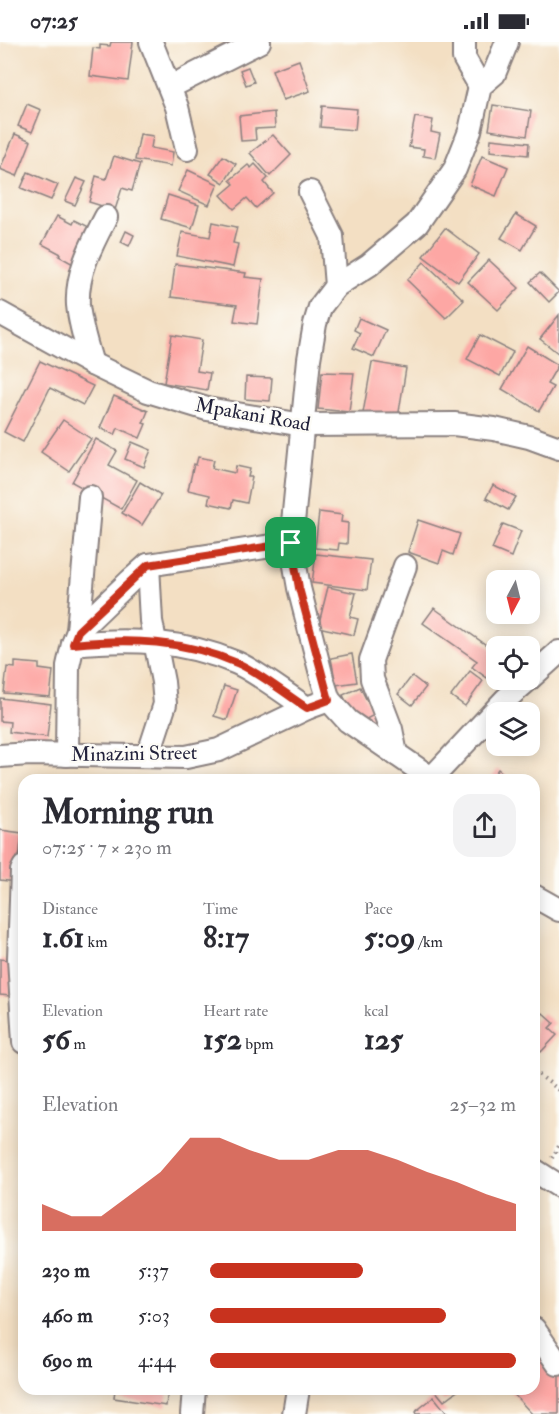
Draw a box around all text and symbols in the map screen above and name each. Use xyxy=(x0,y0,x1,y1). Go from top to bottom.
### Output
text: 07:25 xyxy=(30,7,78,35)
street label: Mpakani Road xyxy=(193,392,313,438)
pin xyxy=(265,517,316,568)
icon: arrive xyxy=(274,526,307,559)
north arrow xyxy=(486,570,540,624)
map controls xyxy=(486,570,540,756)
button: locate xyxy=(486,636,540,690)
button: layers xyxy=(486,702,540,756)
street label: Minazini Street xyxy=(71,740,198,767)
text: Morning run xyxy=(42,792,214,833)
button: share xyxy=(453,794,516,857)
text: 07:25 · 7 × 230 m xyxy=(42,835,172,860)
text: Distance xyxy=(42,899,98,919)
text: Time xyxy=(203,899,238,919)
text: Pace xyxy=(364,899,393,919)
text: 1.61 xyxy=(42,919,84,956)
text: 8:17 xyxy=(203,919,249,956)
text: 5:09 xyxy=(364,919,415,956)
text: km xyxy=(84,932,108,952)
text: /km xyxy=(415,932,443,952)
text: Elevation xyxy=(42,1001,103,1021)
text: Heart rate xyxy=(203,1001,268,1021)
text: kcal xyxy=(364,1001,389,1021)
text: 56 xyxy=(42,1021,70,1058)
text: 152 xyxy=(203,1021,242,1058)
text: 125 xyxy=(364,1021,403,1058)
text: m xyxy=(70,1034,86,1054)
text: bpm xyxy=(242,1034,274,1054)
text: Elevation xyxy=(42,1092,118,1117)
text: 25–32 m xyxy=(449,1092,516,1117)
text: 230 m xyxy=(42,1258,90,1283)
text: 5:37 xyxy=(138,1258,169,1283)
text: 460 m xyxy=(42,1303,93,1328)
text: 5:03 xyxy=(138,1303,170,1328)
text: 690 m xyxy=(42,1348,92,1373)
text: 4:44 xyxy=(138,1348,175,1373)

